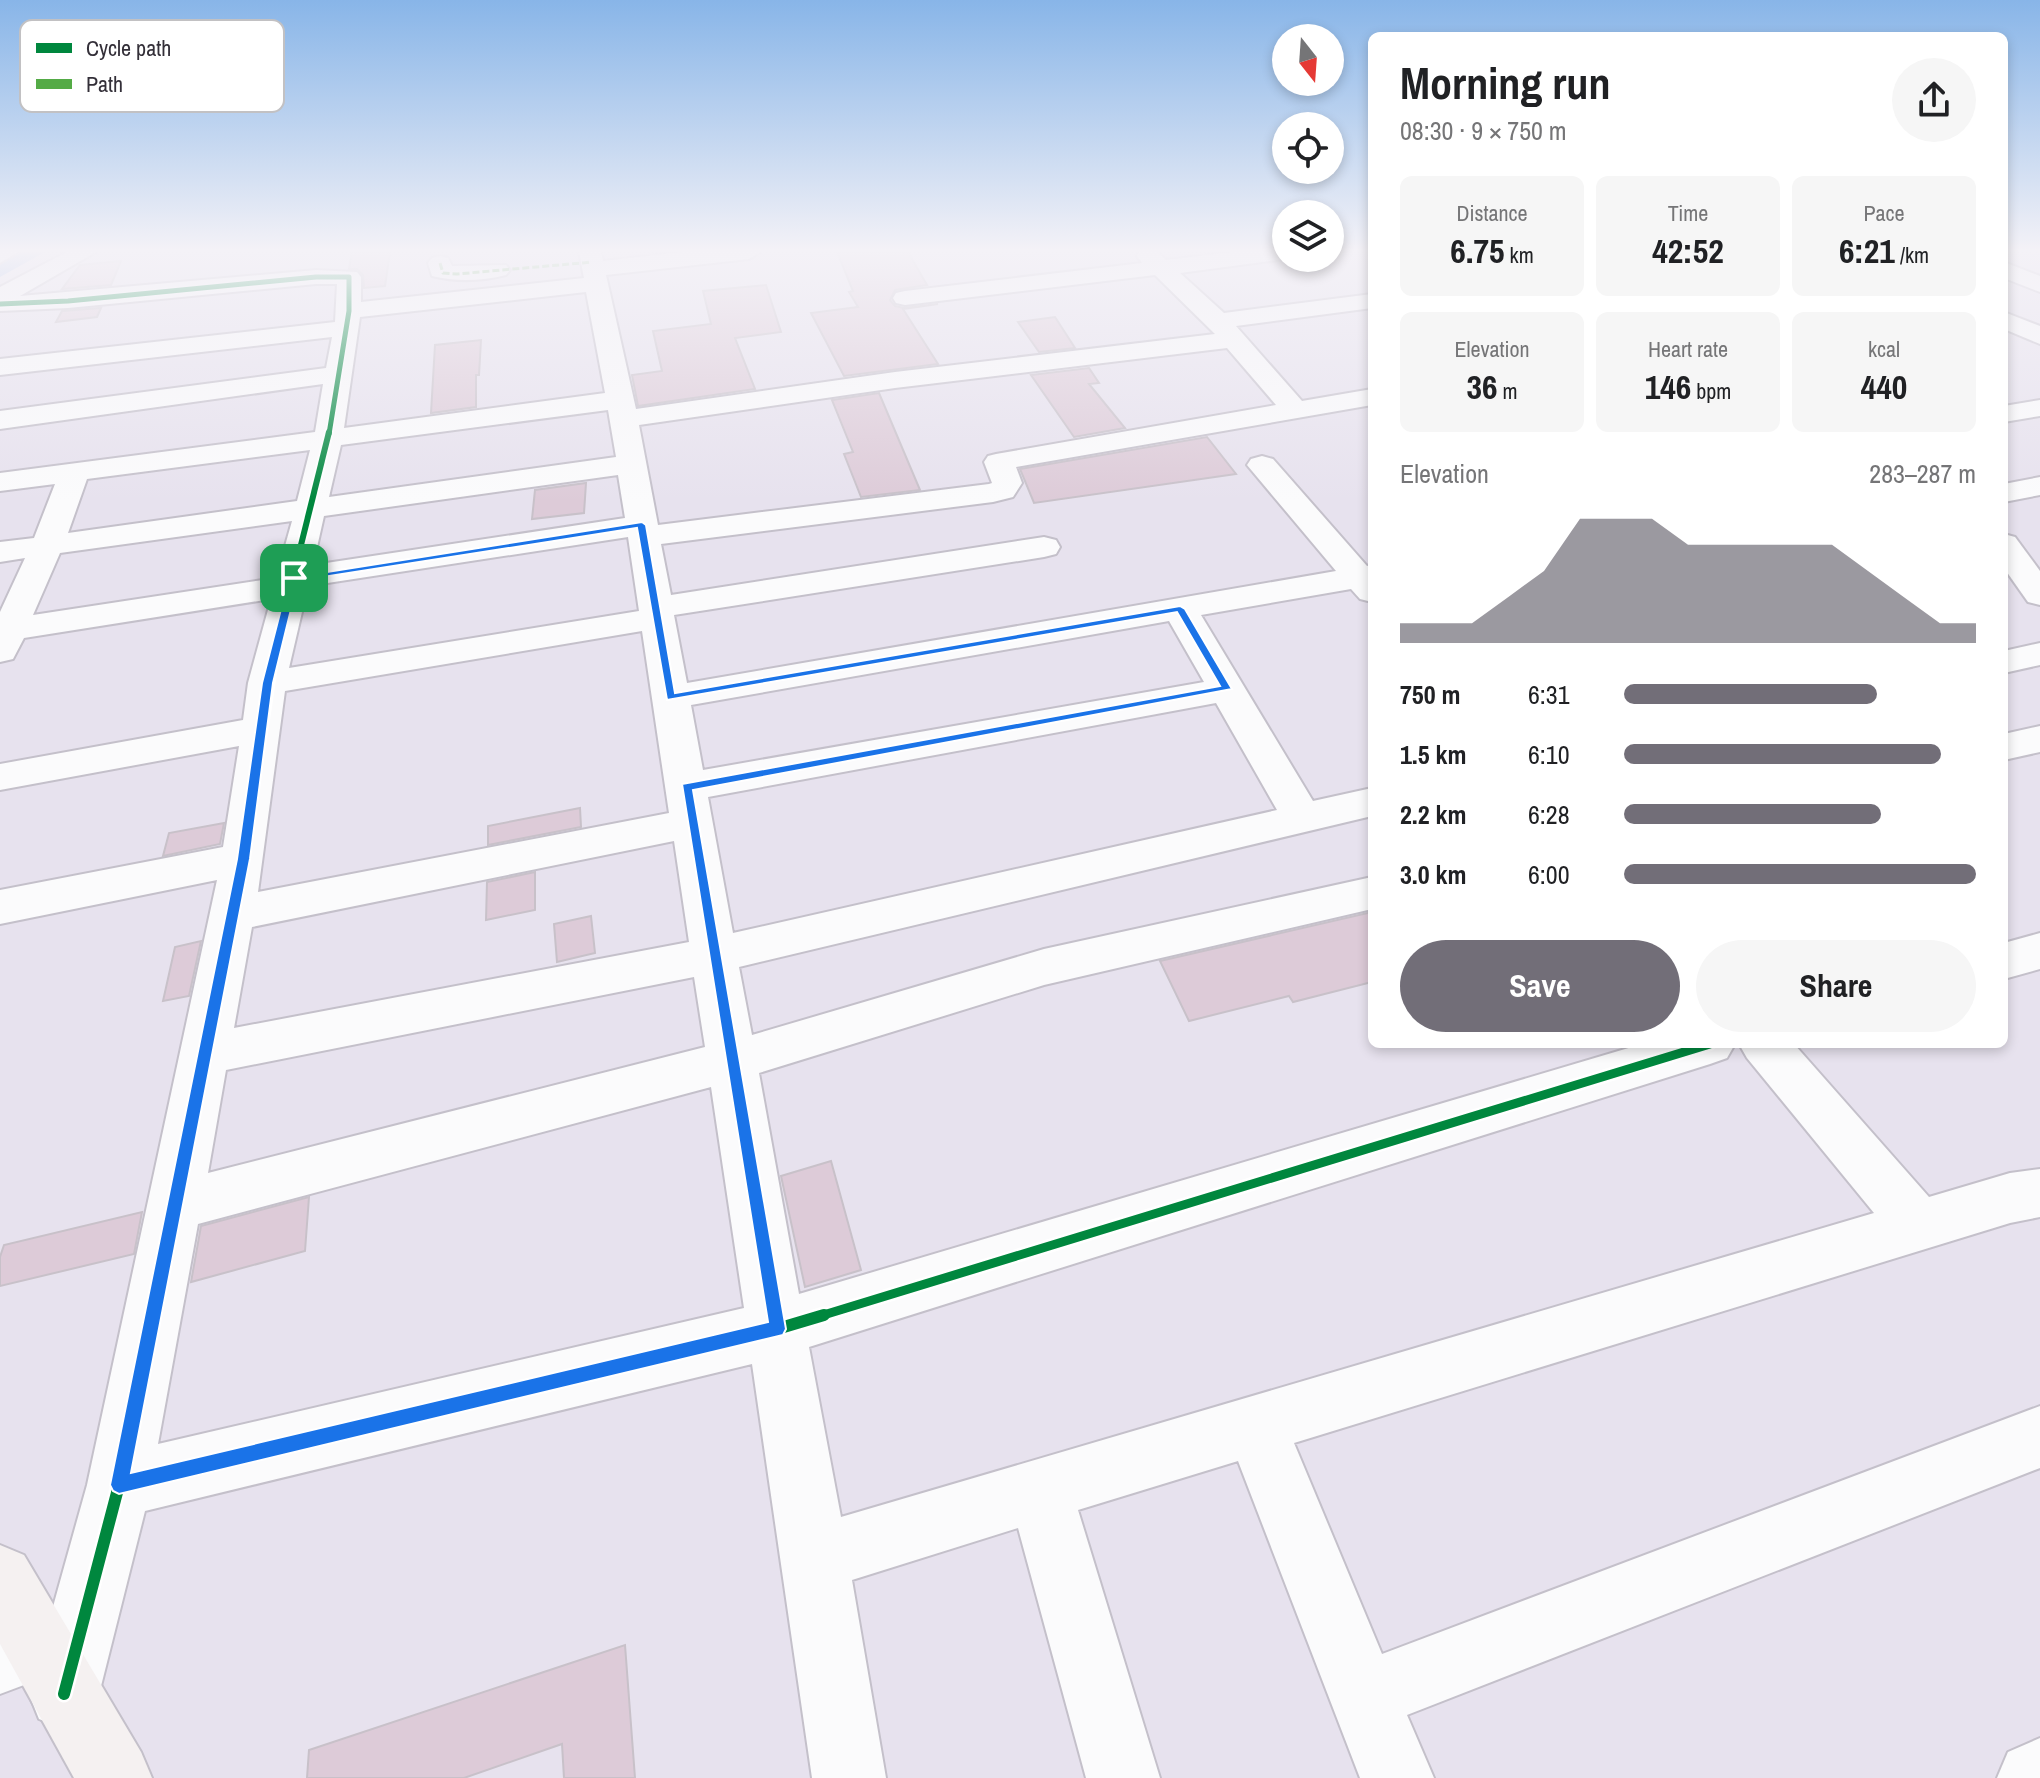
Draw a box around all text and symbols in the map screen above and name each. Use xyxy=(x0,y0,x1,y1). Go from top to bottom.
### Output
legend xyxy=(20,20,284,112)
north arrow xyxy=(1272,24,1344,96)
map controls xyxy=(1272,24,1344,272)
text: Cycle path xyxy=(86,33,171,63)
text: Morning run xyxy=(1400,53,1610,113)
button: share xyxy=(1892,58,1976,142)
text: Path xyxy=(86,69,123,99)
button: locate xyxy=(1272,112,1344,184)
text: 08:30 · 9 × 750 m xyxy=(1400,113,1567,148)
text: Distance xyxy=(1456,198,1528,228)
text: Time xyxy=(1668,198,1708,228)
text: Pace xyxy=(1863,198,1905,228)
button: layers xyxy=(1272,200,1344,272)
text: 6.75 xyxy=(1450,228,1505,274)
text: 42:52 xyxy=(1652,228,1724,274)
text: 6:21 xyxy=(1839,228,1895,274)
text: km xyxy=(1505,240,1534,270)
text: /km xyxy=(1895,240,1929,270)
text: Elevation xyxy=(1454,334,1530,364)
text: Heart rate xyxy=(1648,334,1728,364)
text: kcal xyxy=(1868,334,1900,364)
text: 36 xyxy=(1466,364,1497,410)
text: 146 xyxy=(1645,364,1691,410)
text: 440 xyxy=(1861,364,1907,410)
text: m xyxy=(1497,376,1518,406)
text: bpm xyxy=(1691,376,1731,406)
text: Elevation xyxy=(1400,456,1489,491)
text: 283–287 m xyxy=(1869,456,1976,491)
pin xyxy=(260,544,328,612)
icon: arrive xyxy=(272,556,316,600)
text: 750 m xyxy=(1400,677,1460,712)
text: 6:31 xyxy=(1528,677,1570,712)
text: 1.5 km xyxy=(1400,737,1466,772)
text: 6:10 xyxy=(1528,737,1570,772)
text: 2.2 km xyxy=(1400,797,1466,832)
text: 6:28 xyxy=(1528,797,1570,832)
text: 3.0 km xyxy=(1400,857,1466,892)
text: 6:00 xyxy=(1528,857,1570,892)
button: Save xyxy=(1400,940,1680,1032)
button: Share xyxy=(1696,940,1976,1032)

